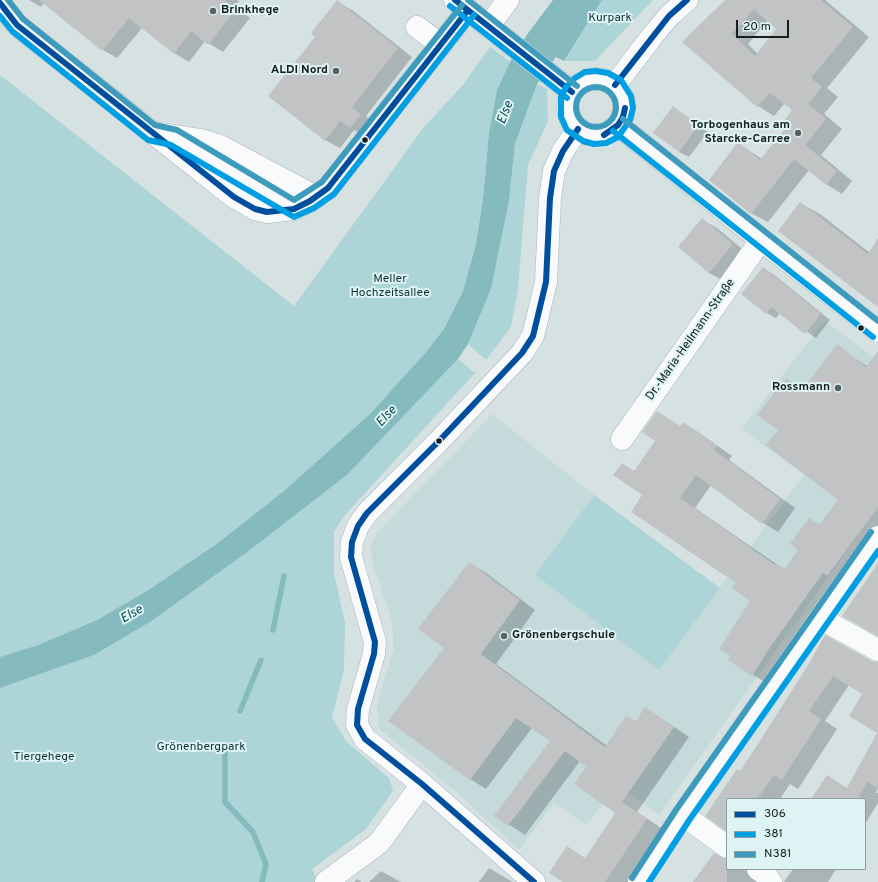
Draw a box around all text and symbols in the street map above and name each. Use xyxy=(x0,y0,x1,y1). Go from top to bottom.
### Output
place label: Brinkhege xyxy=(221,4,279,18)
marker: Brinkhege xyxy=(208,6,218,16)
park label: Kurpark xyxy=(588,12,632,26)
scale bar xyxy=(738,12,791,38)
text: 20 m xyxy=(743,19,771,35)
place label: ALDI Nord xyxy=(271,64,328,78)
marker: ALDI Nord xyxy=(331,66,341,76)
water label: Else xyxy=(495,99,517,127)
place label: Torbogenhaus am Starcke-Carree xyxy=(691,119,790,147)
marker: Torbogenhaus am Starcke-Carree xyxy=(793,128,803,138)
unlabelled marker xyxy=(360,135,370,145)
park label: Meller Hochzeitsallee xyxy=(350,273,430,301)
street label: Dr.-Maria-Heilmann-Straße xyxy=(643,276,739,404)
unlabelled marker xyxy=(856,323,866,333)
place label: Rossmann xyxy=(772,381,830,395)
marker: Rossmann xyxy=(833,383,843,393)
water label: Else xyxy=(373,403,401,431)
unlabelled marker xyxy=(434,436,444,446)
water label: Else xyxy=(118,602,146,628)
place label: Grönenbergschule xyxy=(512,629,615,643)
marker: Grönenbergschule xyxy=(499,631,509,641)
park label: Grönenbergpark xyxy=(156,741,246,755)
park label: Tiergehege xyxy=(14,751,74,765)
legend xyxy=(726,798,866,870)
text: 306 xyxy=(764,806,786,822)
text: 381 xyxy=(764,826,783,842)
text: N381 xyxy=(764,846,792,862)

